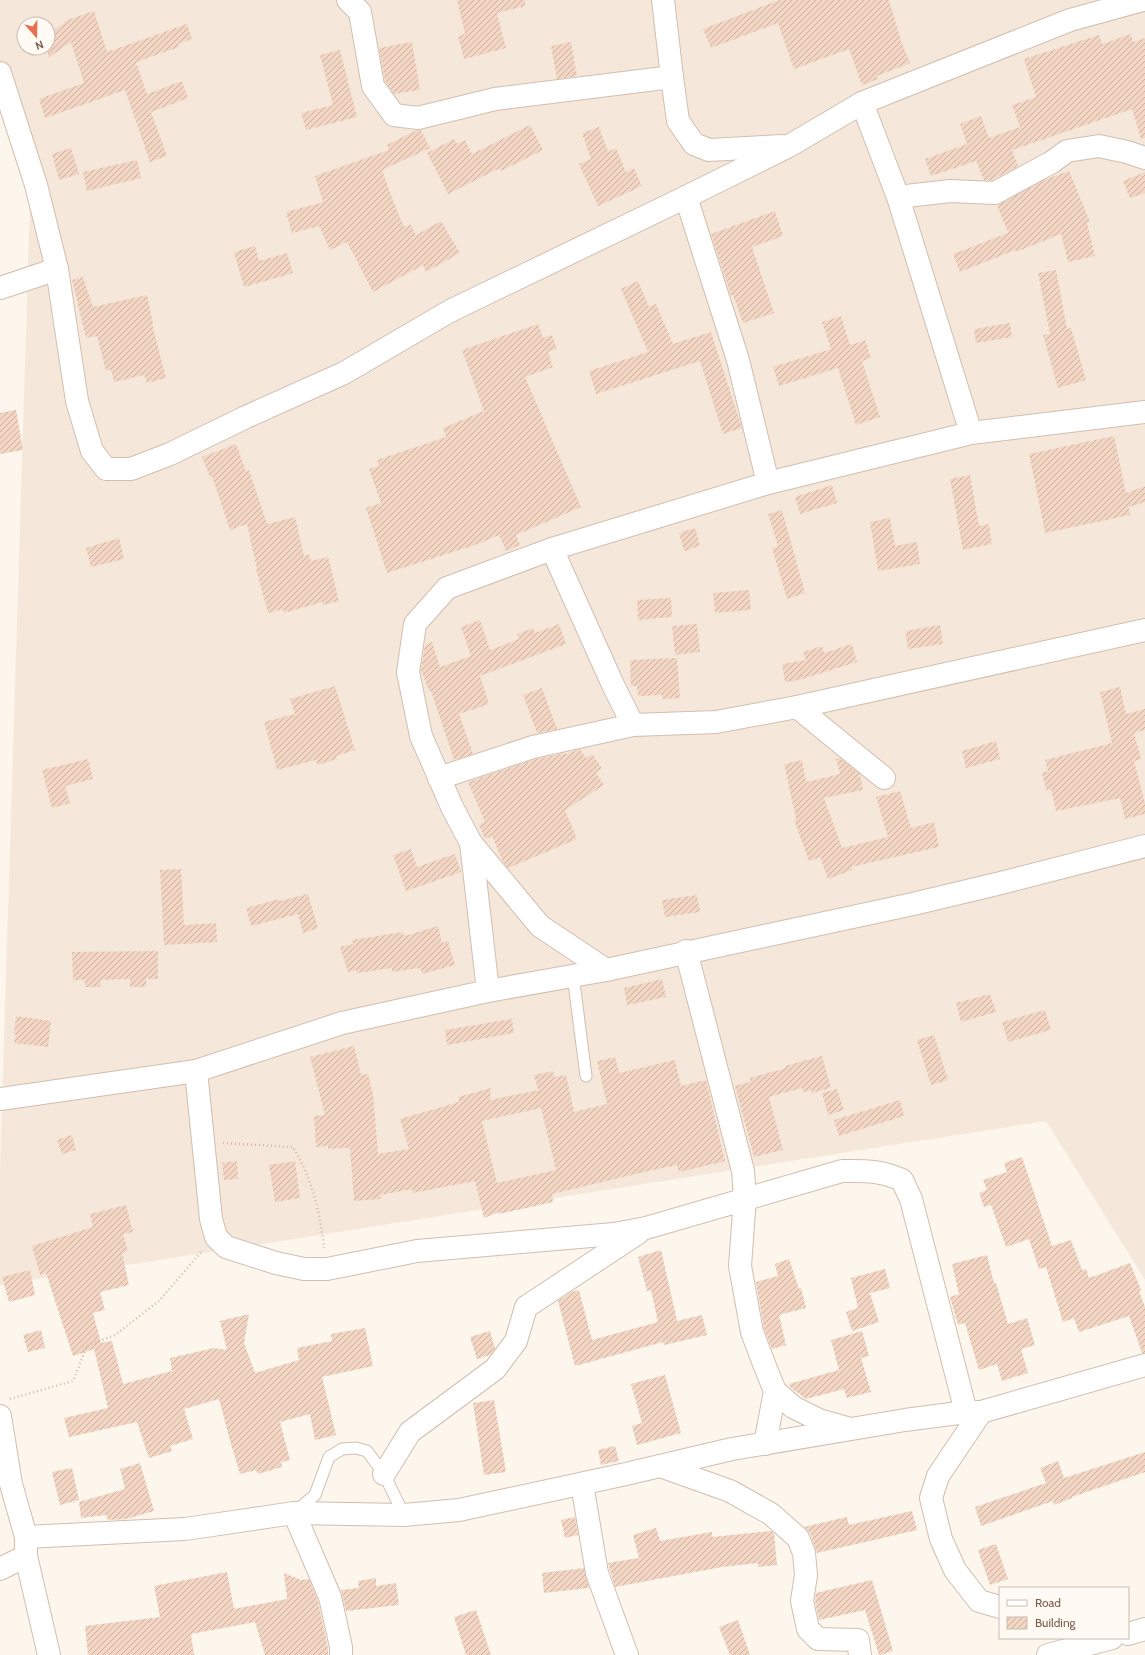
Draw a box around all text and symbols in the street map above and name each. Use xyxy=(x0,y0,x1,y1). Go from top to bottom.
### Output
north arrow xyxy=(16,16,56,56)
text: N xyxy=(33,37,45,53)
legend xyxy=(999,1587,1129,1639)
text: Road xyxy=(1035,1595,1061,1610)
text: Building xyxy=(1035,1615,1077,1630)

